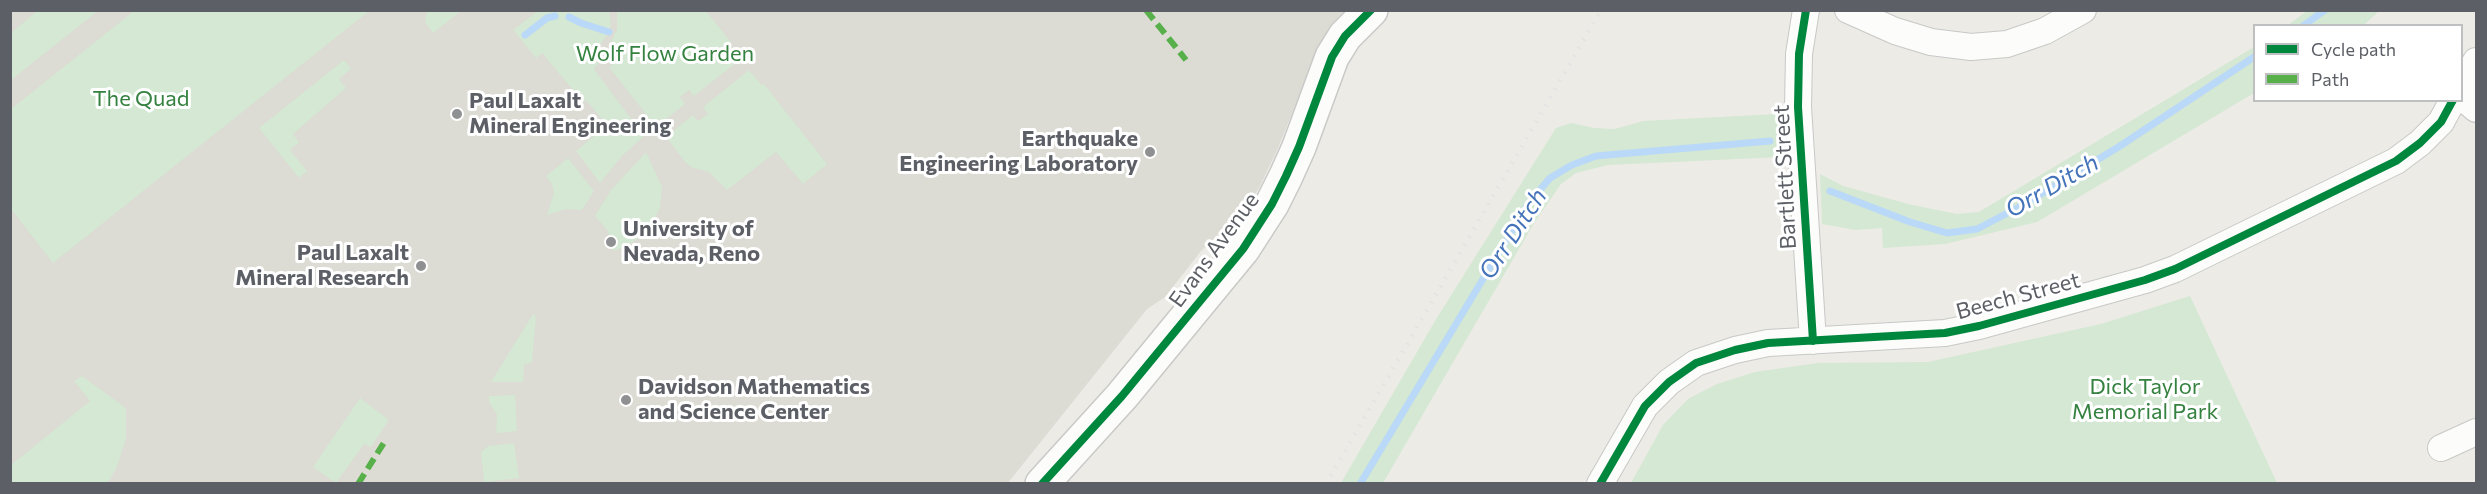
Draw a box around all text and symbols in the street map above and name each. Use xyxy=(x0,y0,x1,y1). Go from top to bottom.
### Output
legend xyxy=(2253,24,2463,102)
text: Cycle path xyxy=(2311,38,2396,60)
park label: Wolf Flow Garden xyxy=(576,41,754,67)
text: Path xyxy=(2311,68,2349,90)
park label: The Quad xyxy=(93,86,189,112)
place label: Paul Laxalt Mineral Engineering xyxy=(469,88,671,140)
street label: Bartlett Street xyxy=(1768,104,1802,250)
marker: Paul Laxalt Mineral Engineering xyxy=(450,107,464,121)
place label: Earthquake Engineering Laboratory xyxy=(899,126,1138,178)
marker: Earthquake Engineering Laboratory xyxy=(1143,145,1157,159)
water label: Orr Ditch xyxy=(2000,148,2104,224)
water label: Orr Ditch xyxy=(1473,183,1553,285)
street label: Evans Avenue xyxy=(1164,187,1264,313)
place label: University of Nevada, Reno xyxy=(623,216,760,268)
marker: University of Nevada, Reno xyxy=(604,235,618,249)
place label: Paul Laxalt Mineral Research xyxy=(235,240,409,292)
marker: Paul Laxalt Mineral Research xyxy=(414,259,428,273)
street label: Beech Street xyxy=(1953,267,2083,325)
place label: Davidson Mathematics and Science Center xyxy=(638,374,870,426)
park label: Dick Taylor Memorial Park xyxy=(2072,374,2218,426)
marker: Davidson Mathematics and Science Center xyxy=(619,393,633,407)

